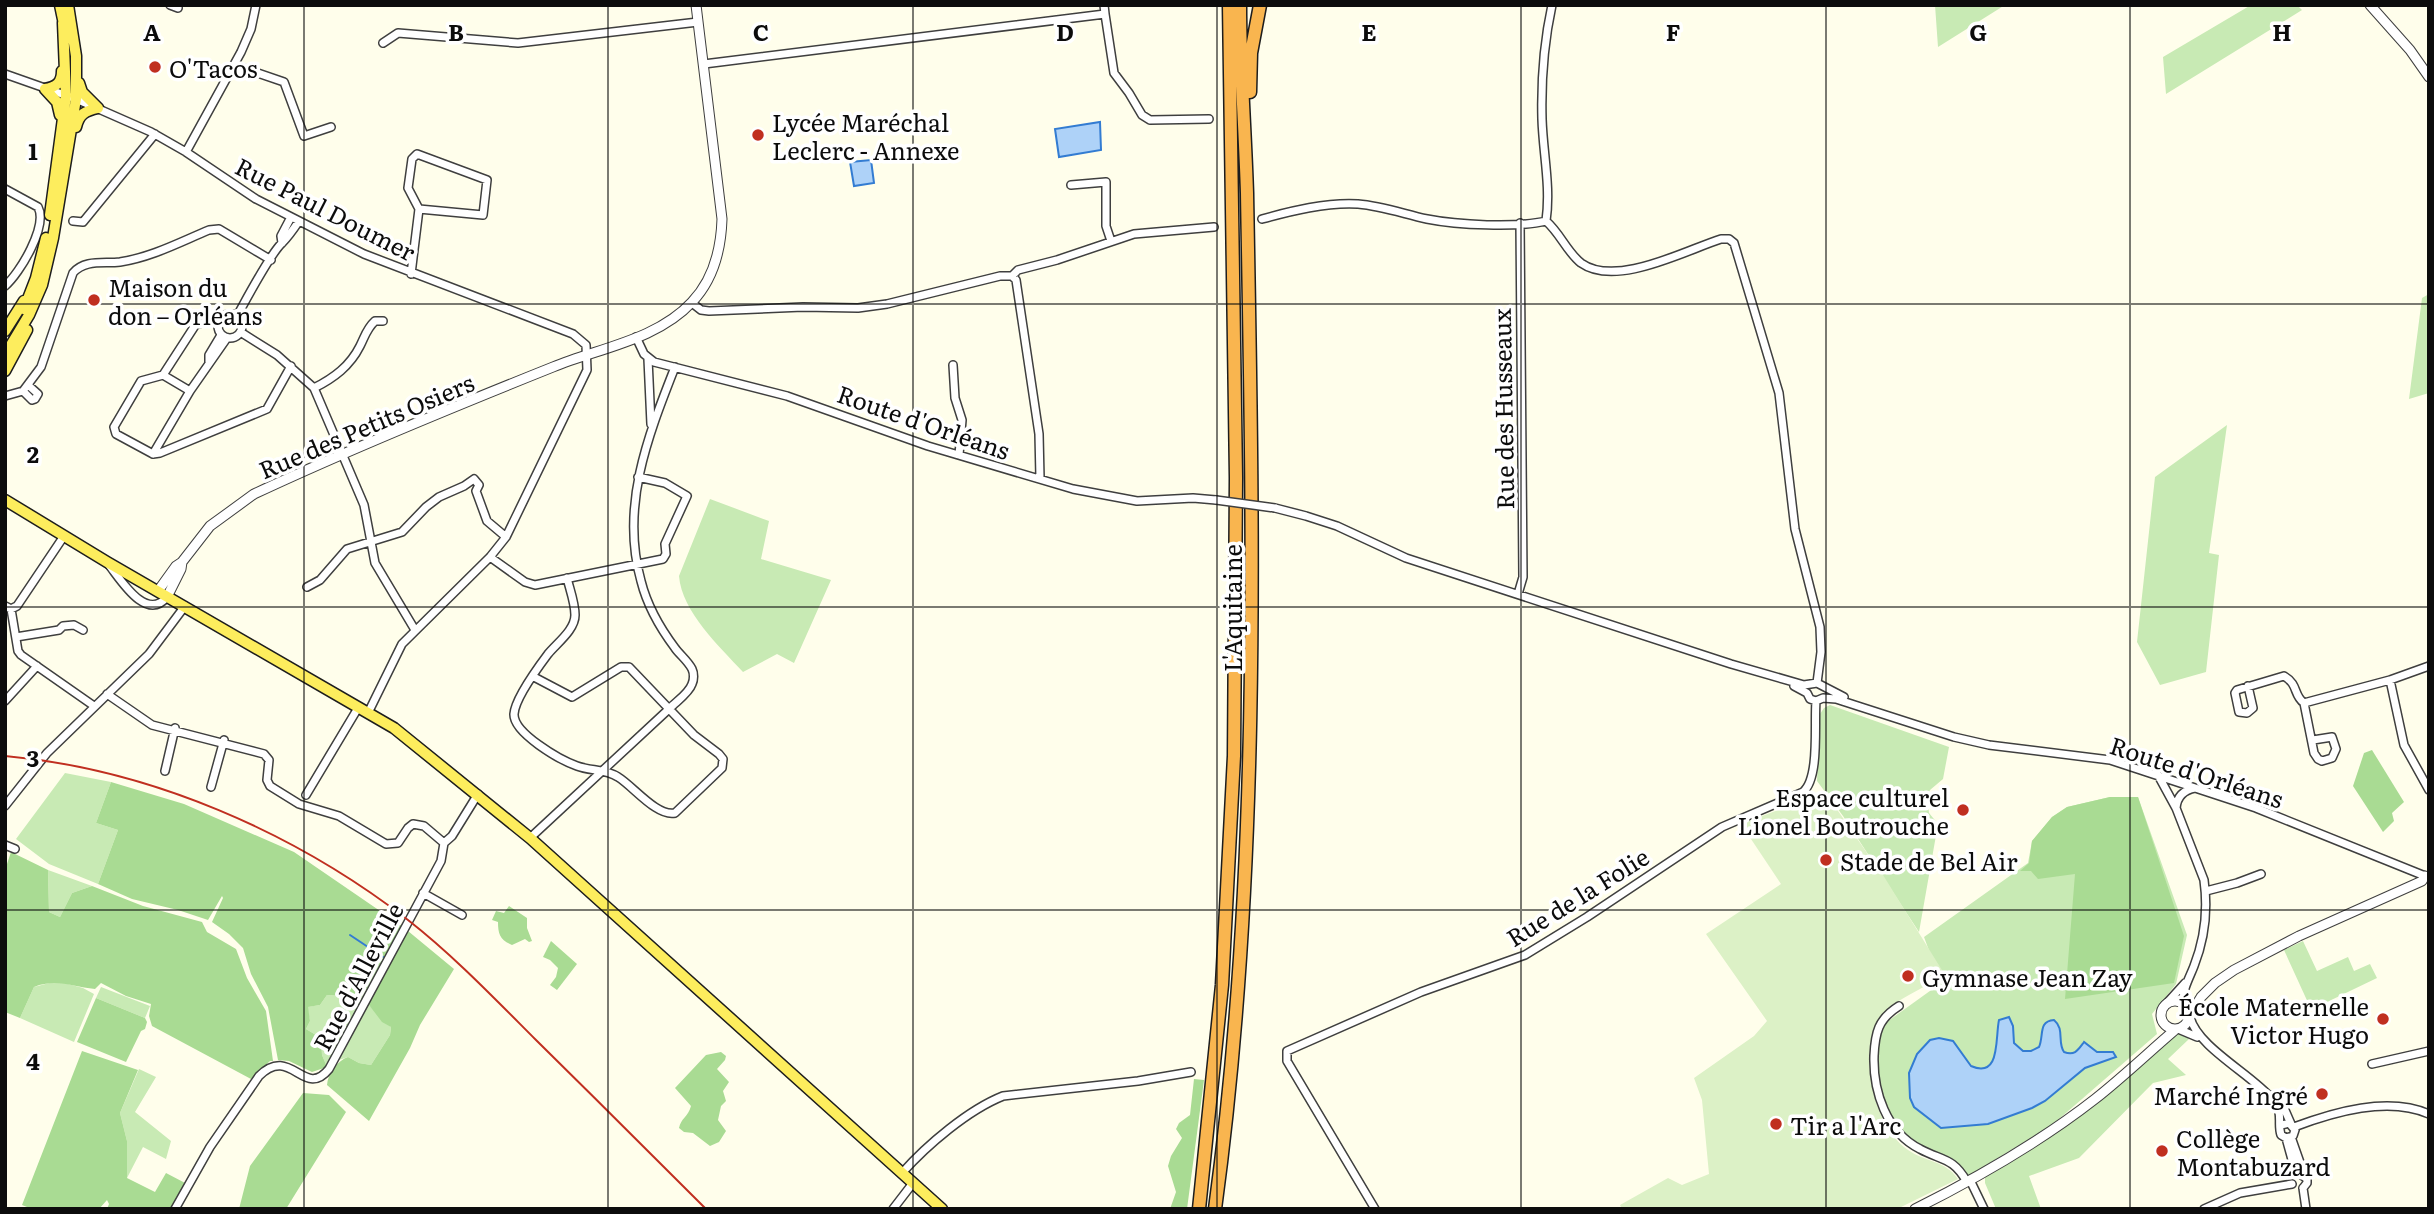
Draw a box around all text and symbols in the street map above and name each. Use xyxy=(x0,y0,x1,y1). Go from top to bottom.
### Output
text: A xyxy=(143,14,161,48)
text: B xyxy=(448,14,464,48)
text: C xyxy=(753,14,769,48)
text: D xyxy=(1056,14,1074,48)
text: E xyxy=(1361,14,1377,48)
text: F xyxy=(1666,14,1681,48)
text: G xyxy=(1969,14,1987,48)
text: H xyxy=(2272,14,2292,48)
place label: O'Tacos xyxy=(169,50,258,85)
marker: O'Tacos xyxy=(147,59,163,75)
place label: Lycée Maréchal Leclerc - Annexe xyxy=(772,104,959,167)
marker: Lycée Maréchal Leclerc - Annexe xyxy=(750,127,766,143)
text: 1 xyxy=(28,133,38,167)
street label: Rue Paul Doumer xyxy=(230,147,423,269)
place label: Maison du don – Orléans xyxy=(108,269,262,332)
marker: Maison du don – Orléans xyxy=(86,292,102,308)
street label: Rue des Husseaux xyxy=(1483,308,1521,510)
street label: Rue des Petits Osiers xyxy=(253,364,479,486)
street label: Route d'Orléans xyxy=(833,375,1015,467)
text: 2 xyxy=(27,436,39,470)
street label: L'Aquitaine xyxy=(1214,544,1249,672)
street label: Route d'Orléans xyxy=(2106,726,2288,816)
text: 3 xyxy=(27,740,39,774)
place label: Espace culturel Lionel Boutrouche xyxy=(1737,779,1949,842)
marker: Espace culturel Lionel Boutrouche xyxy=(1955,802,1971,818)
street label: Rue de la Folie xyxy=(1499,838,1655,954)
place label: Stade de Bel Air xyxy=(1840,843,2018,878)
marker: Stade de Bel Air xyxy=(1818,852,1834,868)
street label: Rue d'Alleville xyxy=(303,896,411,1056)
place label: Gymnase Jean Zay xyxy=(1922,959,2133,994)
marker: Gymnase Jean Zay xyxy=(1900,968,1916,984)
place label: École Maternelle Victor Hugo xyxy=(2178,988,2369,1051)
marker: École Maternelle Victor Hugo xyxy=(2375,1011,2391,1027)
text: 4 xyxy=(26,1043,40,1077)
place label: Marché Ingré xyxy=(2153,1077,2308,1112)
marker: Marché Ingré xyxy=(2314,1086,2330,1102)
place label: Tir a l'Arc xyxy=(1790,1107,1901,1142)
marker: Tir a l'Arc xyxy=(1768,1116,1784,1132)
place label: Collège Montabuzard xyxy=(2176,1120,2330,1183)
marker: Collège Montabuzard xyxy=(2154,1143,2170,1159)

